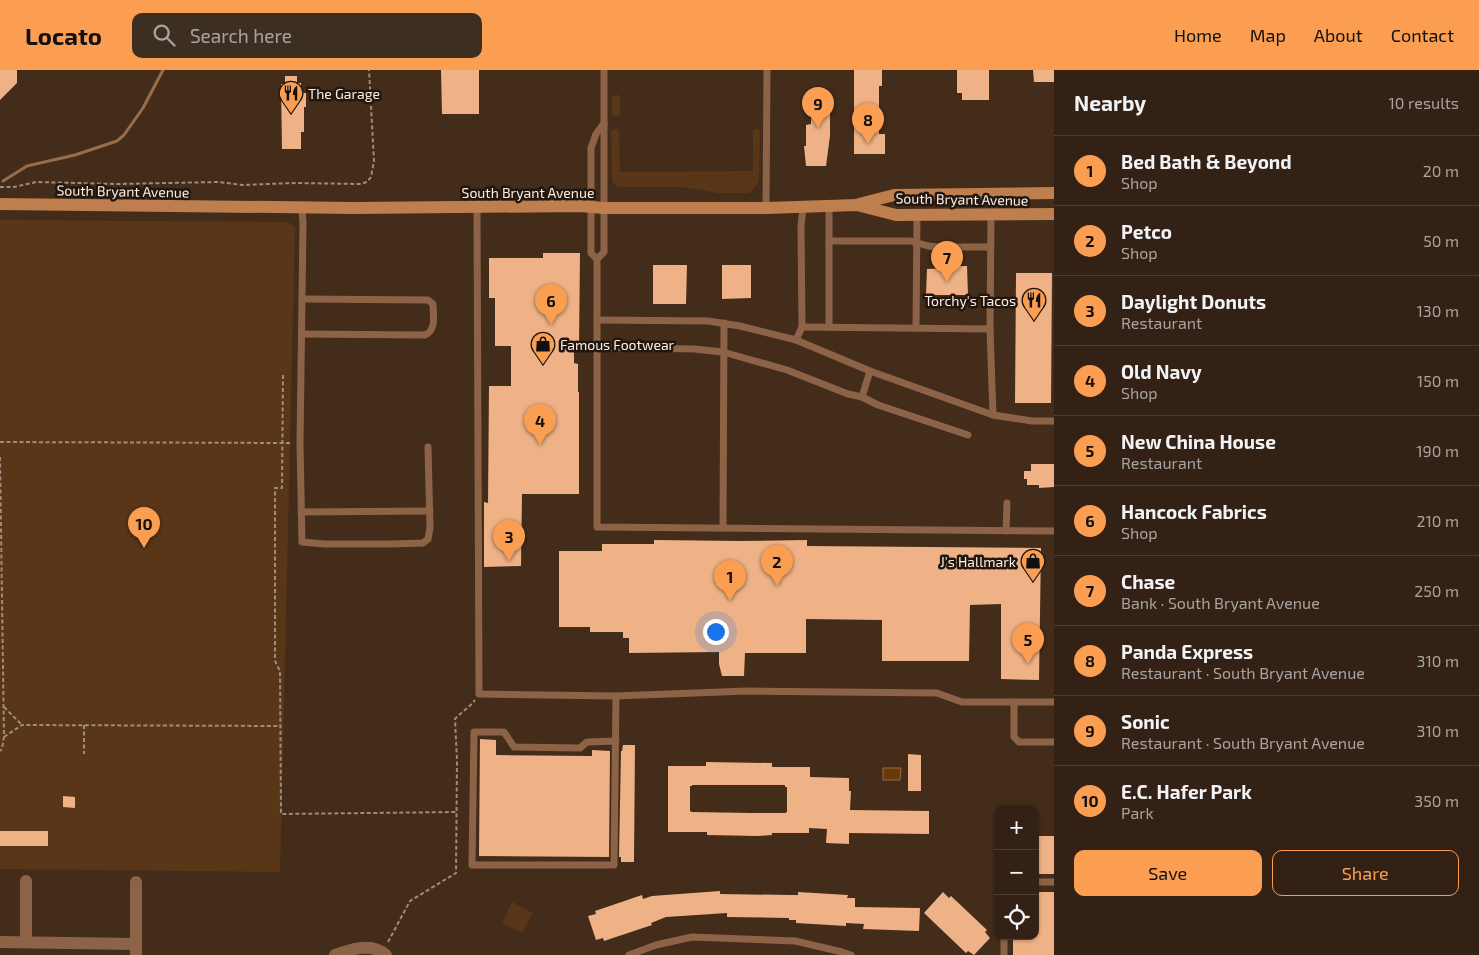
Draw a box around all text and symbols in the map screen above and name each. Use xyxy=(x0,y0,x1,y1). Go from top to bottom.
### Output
search box xyxy=(132,13,482,58)
text: Locato xyxy=(25,21,102,50)
icon: search xyxy=(150,21,178,49)
text: Search here xyxy=(190,24,292,47)
text: Home xyxy=(1174,24,1222,46)
text: Map xyxy=(1250,24,1286,46)
text: About xyxy=(1314,24,1363,46)
text: Contact xyxy=(1391,24,1454,46)
restaurant icon: The Garage xyxy=(278,80,304,114)
place label: The Garage xyxy=(308,85,380,102)
pin: 9 xyxy=(802,87,834,128)
text: Nearby xyxy=(1074,90,1146,115)
text: 10 results xyxy=(1389,93,1459,112)
pin: 8 xyxy=(852,103,884,144)
text: Bed Bath & Beyond xyxy=(1121,150,1292,173)
text: 1 xyxy=(1087,161,1093,180)
text: 20 m xyxy=(1423,161,1459,180)
text: Shop xyxy=(1121,173,1158,192)
street label: South Bryant Avenue xyxy=(56,181,190,201)
street label: South Bryant Avenue xyxy=(462,184,594,201)
street label: South Bryant Avenue xyxy=(895,189,1029,209)
text: Petco xyxy=(1121,220,1172,243)
text: 2 xyxy=(1085,231,1095,250)
text: 50 m xyxy=(1423,231,1459,250)
pin: 7 xyxy=(931,241,963,282)
text: Shop xyxy=(1121,243,1158,262)
pin: 6 xyxy=(535,284,567,325)
restaurant icon: Torchy's Tacos xyxy=(1021,287,1047,321)
text: Daylight Donuts xyxy=(1121,290,1266,313)
place label: Torchy's Tacos xyxy=(925,292,1016,309)
text: 3 xyxy=(1085,301,1095,320)
text: 130 m xyxy=(1417,301,1459,320)
text: Restaurant xyxy=(1121,313,1202,332)
shop icon: Famous Footwear xyxy=(530,331,556,365)
place label: Famous Footwear xyxy=(560,336,675,353)
text: Old Navy xyxy=(1121,360,1202,383)
text: 4 xyxy=(1085,371,1095,390)
text: 150 m xyxy=(1417,371,1459,390)
text: Shop xyxy=(1121,383,1158,402)
pin: 4 xyxy=(524,404,556,445)
text: New China House xyxy=(1121,430,1276,453)
text: 5 xyxy=(1086,441,1094,460)
text: 190 m xyxy=(1416,441,1459,460)
text: Restaurant xyxy=(1121,453,1202,472)
text: Hancock Fabrics xyxy=(1121,500,1267,523)
pin: 10 xyxy=(128,507,160,548)
text: 6 xyxy=(1085,511,1095,530)
text: 210 m xyxy=(1416,511,1459,530)
pin: 3 xyxy=(493,520,525,561)
text: Shop xyxy=(1121,523,1158,542)
pin: 2 xyxy=(761,545,793,586)
shop icon: J's Hallmark xyxy=(1020,548,1046,582)
place label: J's Hallmark xyxy=(940,553,1016,570)
pin: 1 xyxy=(714,560,746,601)
text: Chase xyxy=(1121,570,1175,593)
text: 7 xyxy=(1086,581,1094,600)
text: 250 m xyxy=(1414,581,1459,600)
text: Bank · South Bryant Avenue xyxy=(1121,593,1320,612)
your location xyxy=(703,619,729,645)
pin: 5 xyxy=(1012,623,1044,664)
text: Panda Express xyxy=(1121,640,1253,663)
text: 8 xyxy=(1085,651,1095,670)
text: 310 m xyxy=(1417,651,1459,670)
text: Restaurant · South Bryant Avenue xyxy=(1121,663,1365,682)
text: Sonic xyxy=(1121,710,1170,733)
text: 9 xyxy=(1085,721,1095,740)
text: 310 m xyxy=(1417,721,1459,740)
text: Restaurant · South Bryant Avenue xyxy=(1121,733,1365,752)
text: E.C. Hafer Park xyxy=(1121,780,1252,803)
text: 10 xyxy=(1081,791,1099,810)
text: 350 m xyxy=(1414,791,1459,810)
text: Park xyxy=(1121,803,1154,822)
map controls xyxy=(994,805,1039,940)
button: + xyxy=(994,805,1039,850)
button: − xyxy=(994,850,1039,895)
button: Save xyxy=(1074,850,1262,896)
button: Share xyxy=(1272,850,1459,896)
button: locate xyxy=(994,895,1039,940)

